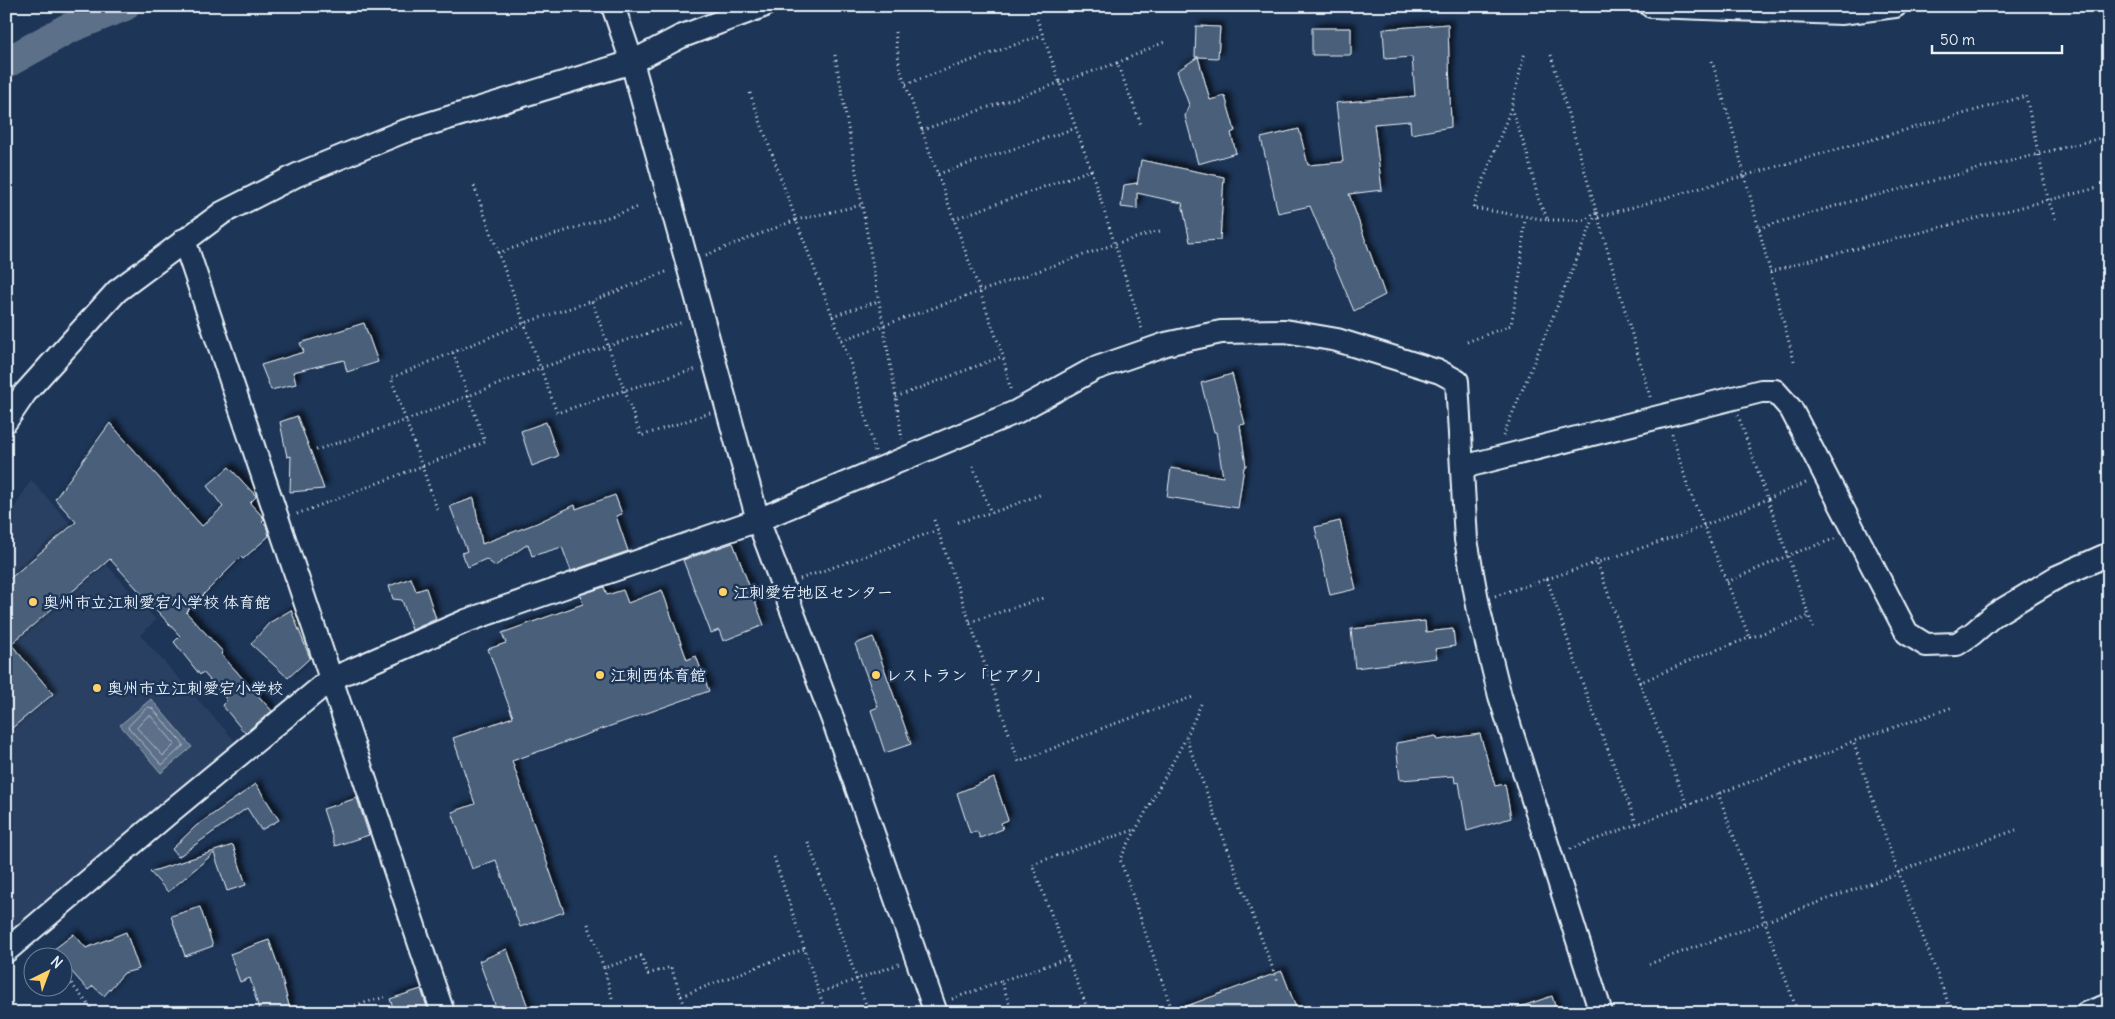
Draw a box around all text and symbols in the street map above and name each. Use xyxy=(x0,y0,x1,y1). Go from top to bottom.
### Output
scale bar xyxy=(1932,22,2062,54)
text: 50 m xyxy=(1940,30,1975,49)
place label: 江刺愛宕地区センター xyxy=(733,582,893,602)
marker: 江刺愛宕地区センター xyxy=(717,586,729,598)
place label: 奥州市立江刺愛宕小学校 体育館 xyxy=(43,592,271,612)
marker: 奥州市立江刺愛宕小学校 体育館 xyxy=(27,596,39,608)
place label: 江刺西体育館 xyxy=(610,665,706,685)
place label: レストラン 「ビアク」 xyxy=(886,665,1051,685)
marker: 江刺西体育館 xyxy=(594,669,606,681)
marker: レストラン 「ビアク」 xyxy=(870,669,882,681)
place label: 奥州市立江刺愛宕小学校 xyxy=(107,678,283,698)
marker: 奥州市立江刺愛宕小学校 xyxy=(91,682,103,694)
north arrow xyxy=(22,946,72,996)
text: N xyxy=(47,952,66,972)

